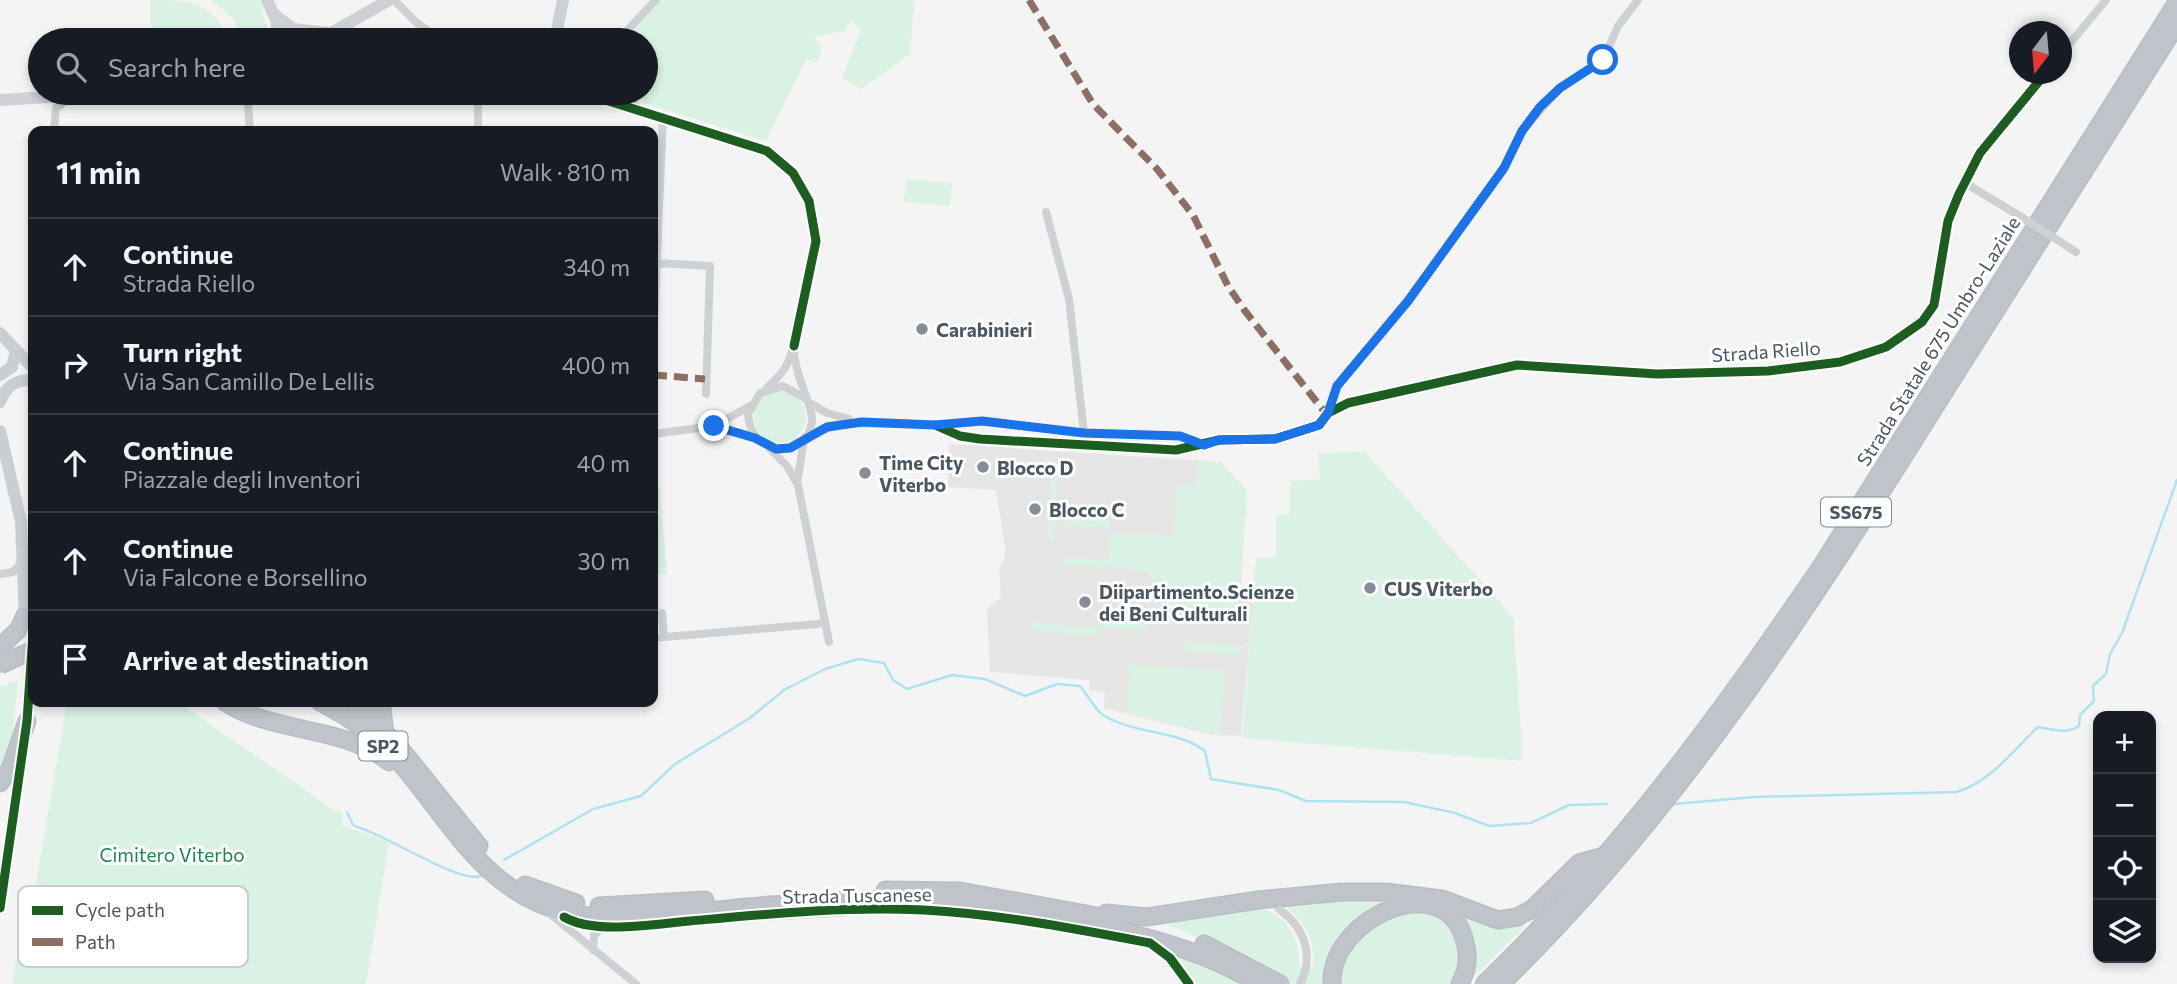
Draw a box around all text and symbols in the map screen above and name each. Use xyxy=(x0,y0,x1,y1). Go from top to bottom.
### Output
north arrow xyxy=(2009,21,2072,84)
search box xyxy=(28,28,658,105)
route start xyxy=(1587,44,1618,75)
icon: search xyxy=(52,48,90,86)
text: Search here xyxy=(108,51,246,82)
text: 11 min xyxy=(56,153,141,190)
text: Walk · 810 m xyxy=(500,158,630,186)
street label: Strada Statale 675 Umbro-Laziale xyxy=(1851,212,2025,470)
text: Continue xyxy=(123,238,233,269)
icon: ahead xyxy=(56,248,94,286)
text: 340 m xyxy=(564,253,630,281)
text: Strada Riello xyxy=(123,269,255,297)
place label: Carabinieri xyxy=(936,318,1033,341)
marker: Carabinieri xyxy=(914,321,930,337)
text: Turn right xyxy=(123,336,242,367)
street label: Strada Riello xyxy=(1711,336,1821,366)
icon: right xyxy=(56,346,94,384)
text: 400 m xyxy=(562,351,630,379)
text: Via San Camillo De Lellis xyxy=(123,367,375,395)
route end xyxy=(698,410,729,441)
text: Continue xyxy=(123,434,233,465)
icon: ahead xyxy=(56,444,94,482)
text: 40 m xyxy=(577,449,630,477)
place label: Time City Viterbo xyxy=(879,451,964,496)
place label: Blocco D xyxy=(997,456,1074,479)
marker: Blocco D xyxy=(975,459,991,475)
text: Piazzale degli Inventori xyxy=(123,465,361,493)
marker: Time City Viterbo xyxy=(857,465,873,481)
place label: Blocco C xyxy=(1049,498,1125,521)
road number: SS675 xyxy=(1821,498,1891,526)
marker: Blocco C xyxy=(1027,501,1043,517)
text: Continue xyxy=(123,532,233,563)
icon: ahead xyxy=(56,542,94,580)
text: 30 m xyxy=(577,547,630,575)
text: Via Falcone e Borsellino xyxy=(123,563,368,591)
place label: CUS Viterbo xyxy=(1384,577,1493,600)
place label: Diipartimento.Scienze dei Beni Culturali xyxy=(1099,580,1294,625)
marker: CUS Viterbo xyxy=(1362,580,1378,596)
marker: Diipartimento.Scienze dei Beni Culturali xyxy=(1077,594,1093,610)
icon: arrive xyxy=(56,640,94,678)
text: Arrive at destination xyxy=(123,644,369,675)
map controls xyxy=(2093,711,2156,963)
button: + xyxy=(2093,711,2156,774)
road number: SP2 xyxy=(358,732,408,760)
button: − xyxy=(2093,774,2156,837)
button: locate xyxy=(2093,837,2156,900)
park label: Cimitero Viterbo xyxy=(99,843,245,866)
street label: Strada Tuscanese xyxy=(782,882,932,908)
legend xyxy=(18,886,248,967)
text: Cycle path xyxy=(75,898,165,921)
button: layers xyxy=(2093,900,2156,963)
text: Path xyxy=(75,930,116,953)

